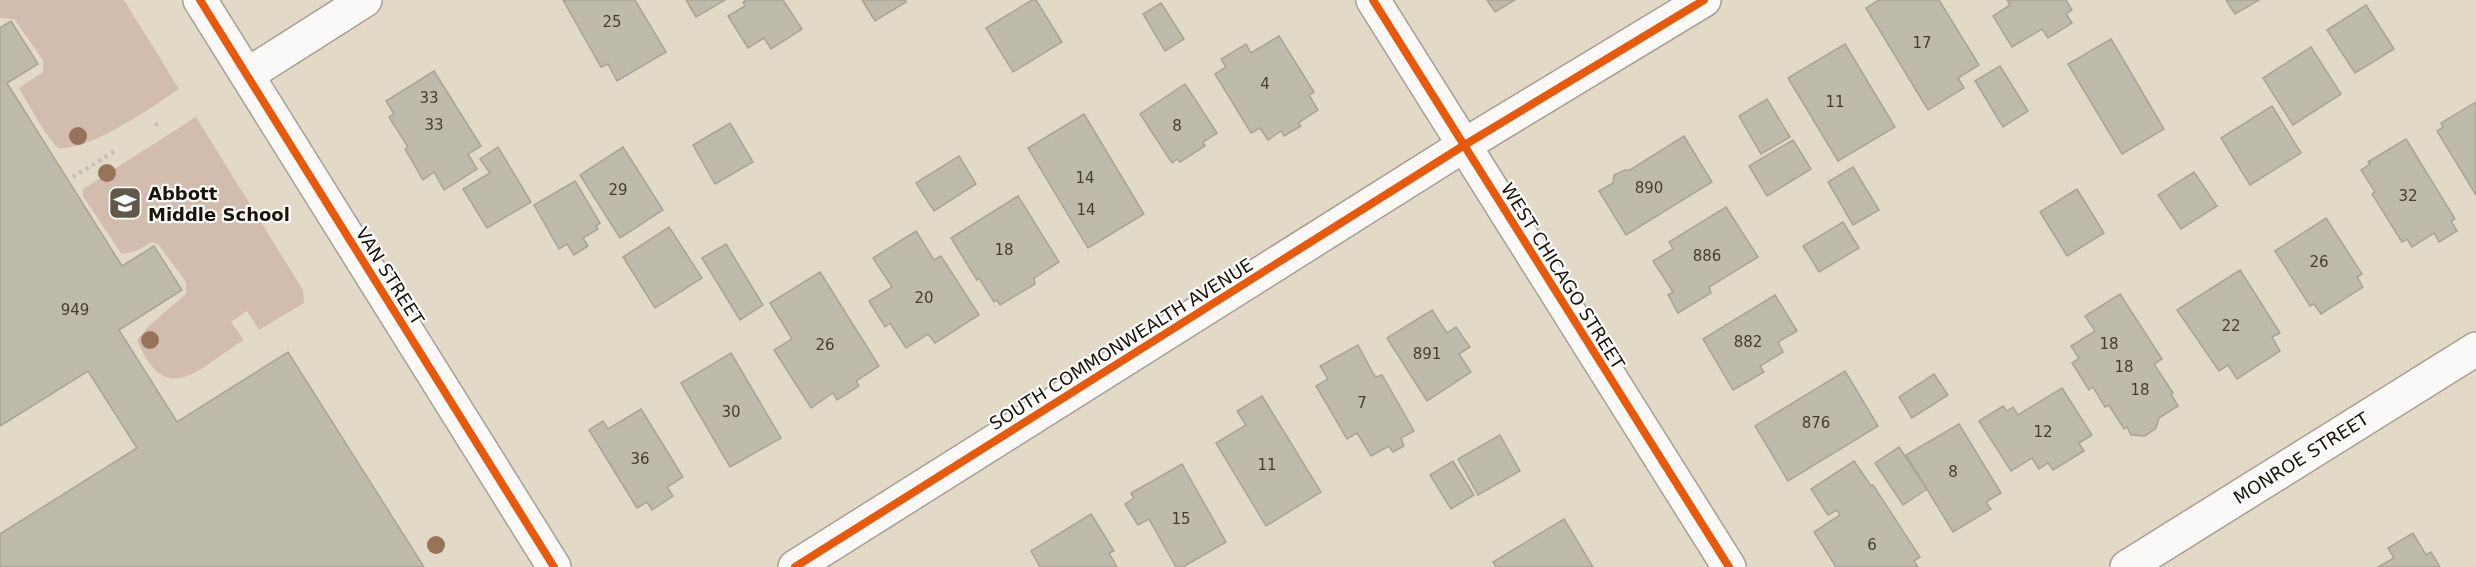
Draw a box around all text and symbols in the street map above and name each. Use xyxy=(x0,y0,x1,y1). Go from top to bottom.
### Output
house number: 25 xyxy=(602,13,622,31)
house number: 17 xyxy=(1912,34,1932,52)
house number: 4 xyxy=(1260,75,1270,93)
house number: 33 xyxy=(419,89,439,107)
house number: 11 xyxy=(1825,93,1845,111)
house number: 33 xyxy=(424,116,444,134)
house number: 8 xyxy=(1172,117,1182,135)
house number: 14 xyxy=(1075,169,1095,187)
street label: WEST CHICAGO STREET xyxy=(1497,179,1630,374)
house number: 890 xyxy=(1635,179,1663,197)
house number: 29 xyxy=(608,181,628,199)
place label: Abbott Middle School xyxy=(148,183,290,225)
school or university icon: Abbott Middle School xyxy=(107,185,143,221)
house number: 32 xyxy=(2398,187,2418,205)
house number: 14 xyxy=(1076,201,1096,219)
street label: VAN STREET xyxy=(352,223,429,330)
house number: 18 xyxy=(994,241,1014,259)
house number: 886 xyxy=(1693,247,1721,265)
house number: 26 xyxy=(2309,253,2329,271)
street label: SOUTH COMMONWEALTH AVENUE xyxy=(985,254,1257,434)
house number: 20 xyxy=(914,289,934,307)
house number: 949 xyxy=(61,301,89,319)
house number: 22 xyxy=(2221,317,2241,335)
house number: 882 xyxy=(1734,333,1762,351)
house number: 18 xyxy=(2099,335,2119,353)
house number: 26 xyxy=(815,336,835,354)
house number: 891 xyxy=(1413,345,1441,363)
house number: 18 xyxy=(2114,358,2134,376)
house number: 18 xyxy=(2130,381,2150,399)
house number: 7 xyxy=(1357,394,1367,412)
house number: 30 xyxy=(721,403,741,421)
street label: MONROE STREET xyxy=(2229,407,2373,508)
house number: 876 xyxy=(1802,414,1830,432)
house number: 12 xyxy=(2033,423,2053,441)
house number: 36 xyxy=(630,450,650,468)
house number: 11 xyxy=(1257,456,1277,474)
house number: 8 xyxy=(1948,463,1958,481)
house number: 15 xyxy=(1171,510,1191,528)
house number: 6 xyxy=(1867,536,1877,554)

